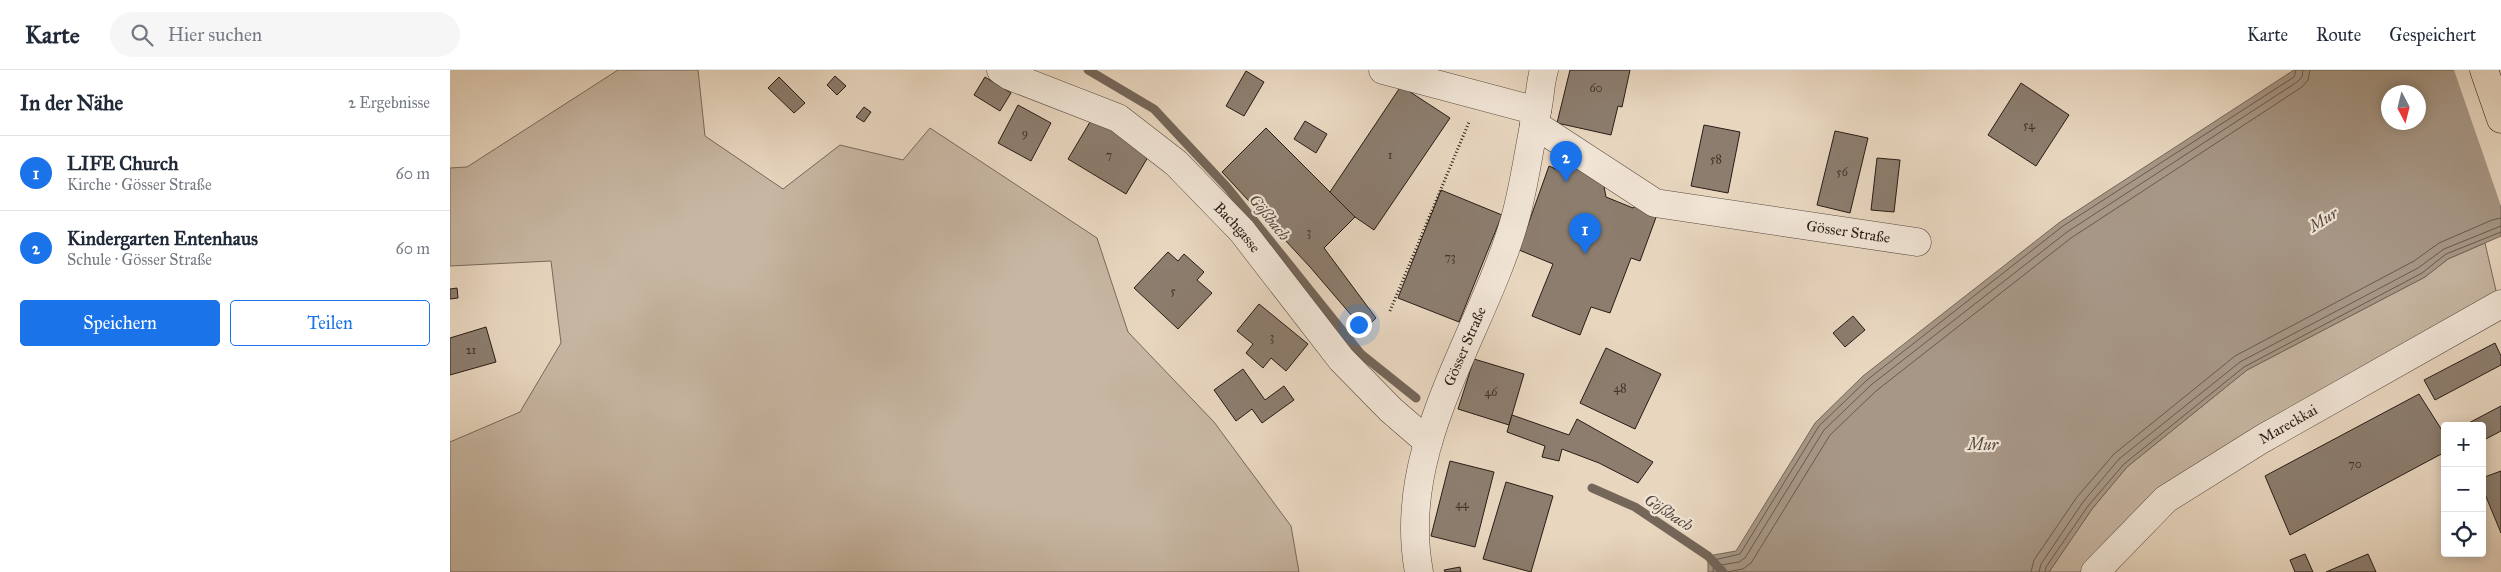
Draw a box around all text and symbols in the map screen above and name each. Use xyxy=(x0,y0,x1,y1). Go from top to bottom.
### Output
search box xyxy=(110,12,460,57)
text: Karte xyxy=(25,20,80,50)
icon: search xyxy=(128,21,156,49)
text: Hier suchen xyxy=(168,23,262,46)
text: Karte xyxy=(2247,24,2288,46)
text: Route xyxy=(2316,24,2361,46)
text: Gespeichert xyxy=(2389,24,2476,46)
house number: 60 xyxy=(1589,81,1603,95)
north arrow xyxy=(2381,85,2426,130)
text: In der Nähe xyxy=(20,90,123,116)
text: 2 Ergebnisse xyxy=(348,93,430,112)
house number: 54 xyxy=(2023,118,2035,132)
house number: 9 xyxy=(1022,126,1028,140)
pin: 2 xyxy=(1550,141,1582,182)
house number: 7 xyxy=(1106,148,1112,162)
house number: 1 xyxy=(1388,148,1393,162)
text: LIFE Church xyxy=(67,152,178,175)
house number: 58 xyxy=(1710,152,1722,166)
text: 1 xyxy=(33,164,39,183)
text: 60 m xyxy=(396,164,430,183)
house number: 56 xyxy=(1836,165,1849,179)
text: Kirche · Gösser Straße xyxy=(67,175,212,194)
water label: Gößbach xyxy=(1245,190,1294,244)
street label: Bachgasse xyxy=(1210,198,1264,256)
water label: Mur xyxy=(2304,203,2342,237)
pin: 1 xyxy=(1569,213,1601,254)
street label: Gösser Straße xyxy=(1805,217,1892,247)
house number: 3 xyxy=(1307,225,1312,239)
text: Kindergarten Entenhaus xyxy=(67,227,258,250)
text: 2 xyxy=(32,239,40,258)
text: 60 m xyxy=(396,239,430,258)
text: Schule · Gösser Straße xyxy=(67,250,212,269)
house number: 73 xyxy=(1444,250,1456,264)
house number: 5 xyxy=(1170,284,1176,298)
button: Speichern xyxy=(20,300,220,346)
button: Teilen xyxy=(230,300,430,346)
street label: Gösser Straße xyxy=(1440,304,1490,389)
your location xyxy=(1346,312,1372,338)
house number: 3 xyxy=(1270,330,1275,344)
house number: 21 xyxy=(466,343,477,357)
house number: 48 xyxy=(1613,381,1627,395)
house number: 46 xyxy=(1485,385,1498,399)
street label: Mareckkai xyxy=(2256,401,2321,448)
map controls xyxy=(2441,422,2486,557)
button: + xyxy=(2441,422,2486,467)
water label: Mur xyxy=(1966,435,2000,454)
house number: 70 xyxy=(2348,457,2362,471)
button: − xyxy=(2441,467,2486,512)
water label: Gößbach xyxy=(1641,490,1697,535)
house number: 44 xyxy=(1455,497,1469,511)
button: locate xyxy=(2441,512,2486,557)

